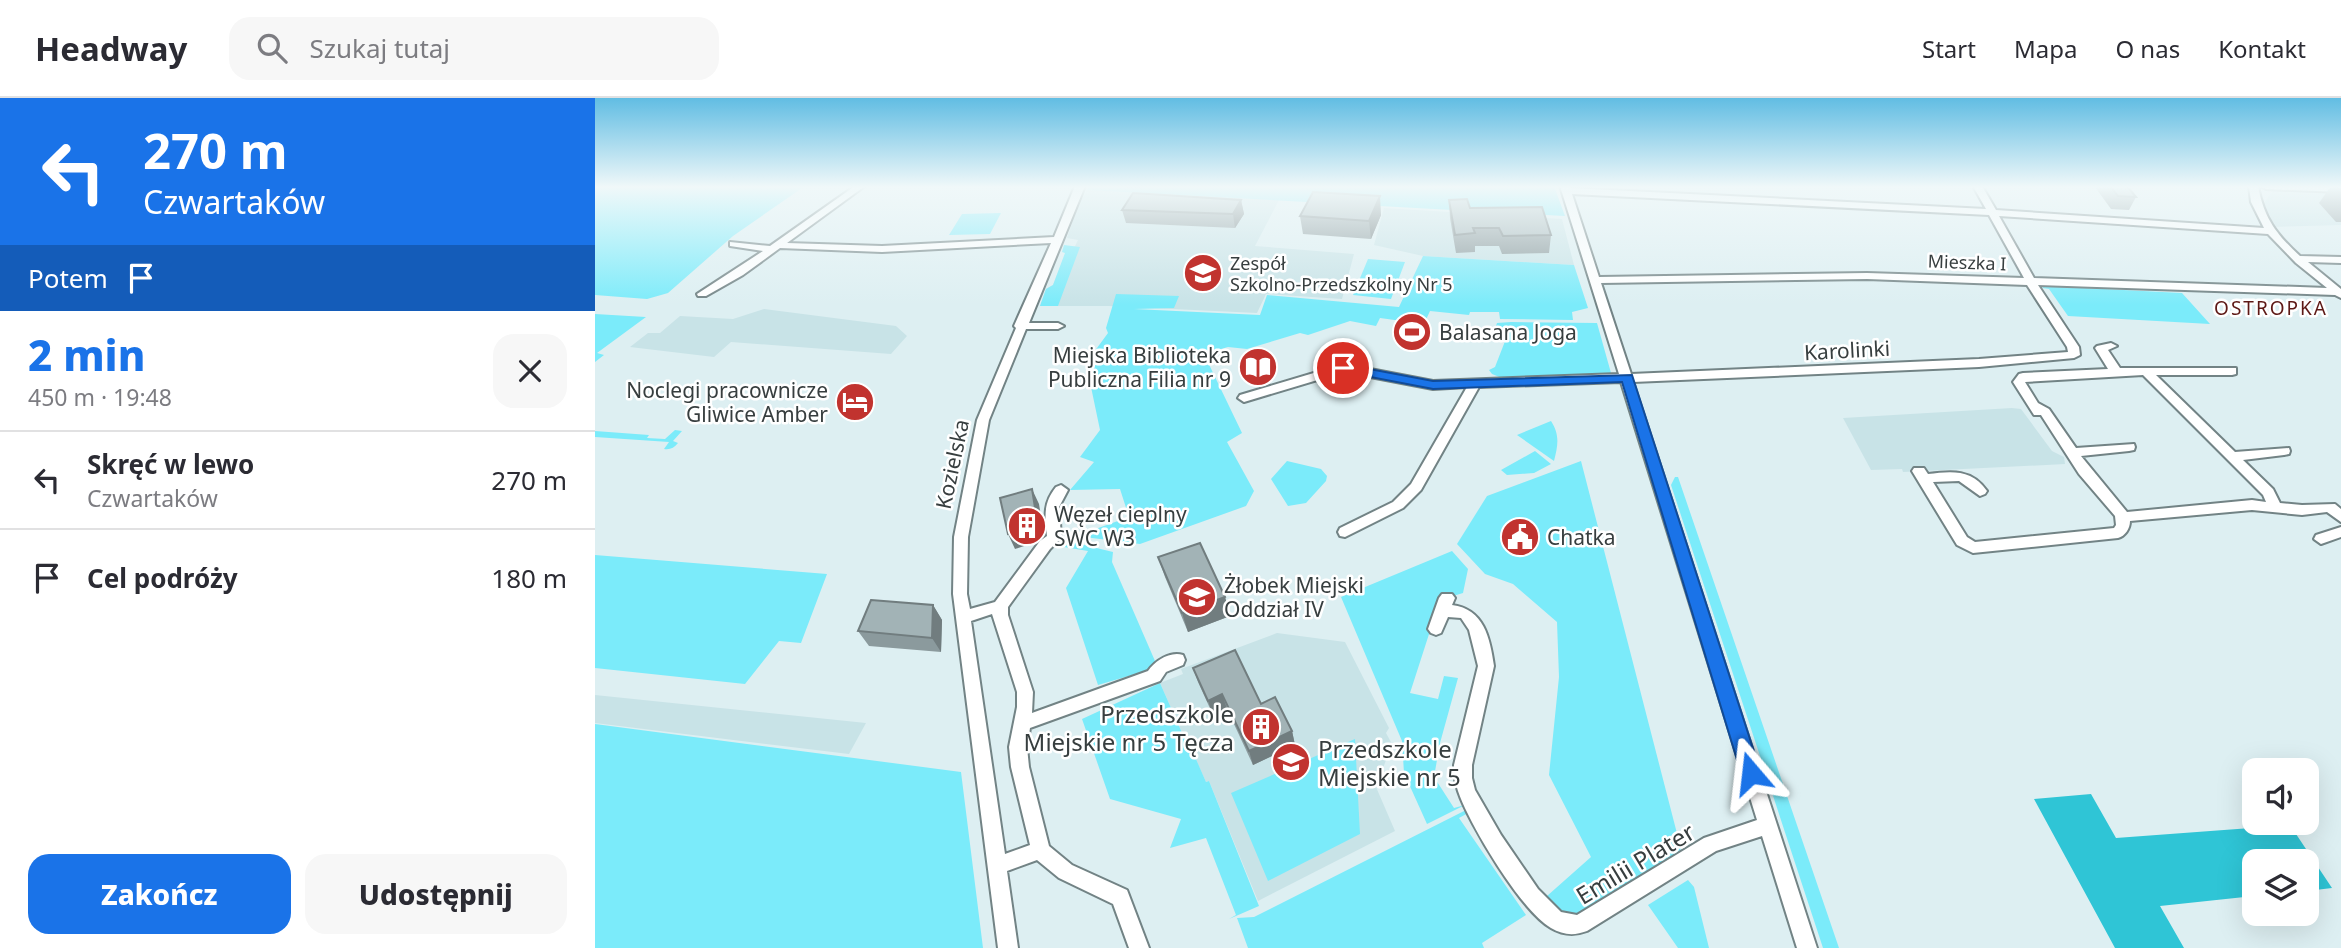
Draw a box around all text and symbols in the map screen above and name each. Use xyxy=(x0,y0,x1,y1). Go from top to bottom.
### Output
search box xyxy=(229,17,719,80)
text: Headway xyxy=(35,26,187,71)
icon: search xyxy=(253,29,291,67)
text: Szukaj tutaj xyxy=(309,30,450,66)
text: Start xyxy=(1922,32,1976,65)
text: Mapa xyxy=(2014,32,2077,65)
text: O nas xyxy=(2115,32,2180,65)
text: Kontakt xyxy=(2218,32,2306,65)
text: 270 m xyxy=(143,117,288,183)
icon: left xyxy=(28,126,119,217)
text: Czwartaków xyxy=(143,180,325,223)
street label: Mieszka I xyxy=(1927,249,2007,275)
place label: Zespół Szkolno-Przedszkolny Nr 5 xyxy=(1230,251,1453,296)
school or university icon: Zespół Szkolno-Przedszkolny Nr 5 xyxy=(1182,252,1224,294)
icon: arrive xyxy=(122,259,160,297)
text: Potem xyxy=(28,260,108,296)
district label: OSTROPKA xyxy=(2214,295,2328,321)
sports icon: Balasana Joga xyxy=(1391,311,1433,353)
place label: Balasana Joga xyxy=(1439,318,1577,346)
text: 2 min xyxy=(28,326,145,383)
button: close xyxy=(493,334,567,408)
street label: Karolinki xyxy=(1803,334,1891,366)
pin xyxy=(1313,338,1373,398)
place label: Miejska Biblioteka Publiczna Filia nr 9 xyxy=(1048,341,1231,393)
library icon: Miejska Biblioteka Publiczna Filia nr 9 xyxy=(1237,346,1279,388)
icon: arrive xyxy=(1324,349,1362,387)
place label: Noclegi pracownicze Gliwice Amber xyxy=(626,376,828,428)
text: 450 m · 19:48 xyxy=(28,381,172,413)
hotel icon: Noclegi pracownicze Gliwice Amber xyxy=(834,381,876,423)
street label: Kozielska xyxy=(929,417,975,511)
text: Skręć w lewo xyxy=(87,446,254,482)
icon: left xyxy=(28,461,66,499)
text: 270 m xyxy=(491,462,567,498)
text: Czwartaków xyxy=(87,482,218,514)
place label: Węzeł cieplny SWC W3 xyxy=(1054,500,1187,552)
building icon: Węzeł cieplny SWC W3 xyxy=(1006,505,1048,547)
public building icon: Chatka xyxy=(1499,516,1541,558)
place label: Chatka xyxy=(1547,523,1616,551)
icon: arrive xyxy=(28,559,66,597)
text: Cel podróży xyxy=(87,560,238,596)
text: 180 m xyxy=(491,560,567,596)
place label: Żłobek Miejski Oddział IV xyxy=(1224,571,1364,623)
school or university icon: Żłobek Miejski Oddział IV xyxy=(1176,576,1218,618)
place label: Przedszkole Miejskie nr 5 Tęcza xyxy=(1024,697,1234,758)
building icon: Przedszkole Miejskie nr 5 Tęcza xyxy=(1240,706,1282,748)
place label: Przedszkole Miejskie nr 5 xyxy=(1318,732,1461,793)
position arrow xyxy=(1714,736,1788,810)
school or university icon: Przedszkole Miejskie nr 5 xyxy=(1270,741,1312,783)
map controls xyxy=(2242,758,2319,926)
button: sound xyxy=(2242,758,2319,835)
street label: Emilii Plater xyxy=(1569,815,1701,911)
button: layers xyxy=(2242,849,2319,926)
button: Zakończ xyxy=(28,854,291,934)
button: Udostępnij xyxy=(305,854,567,934)

